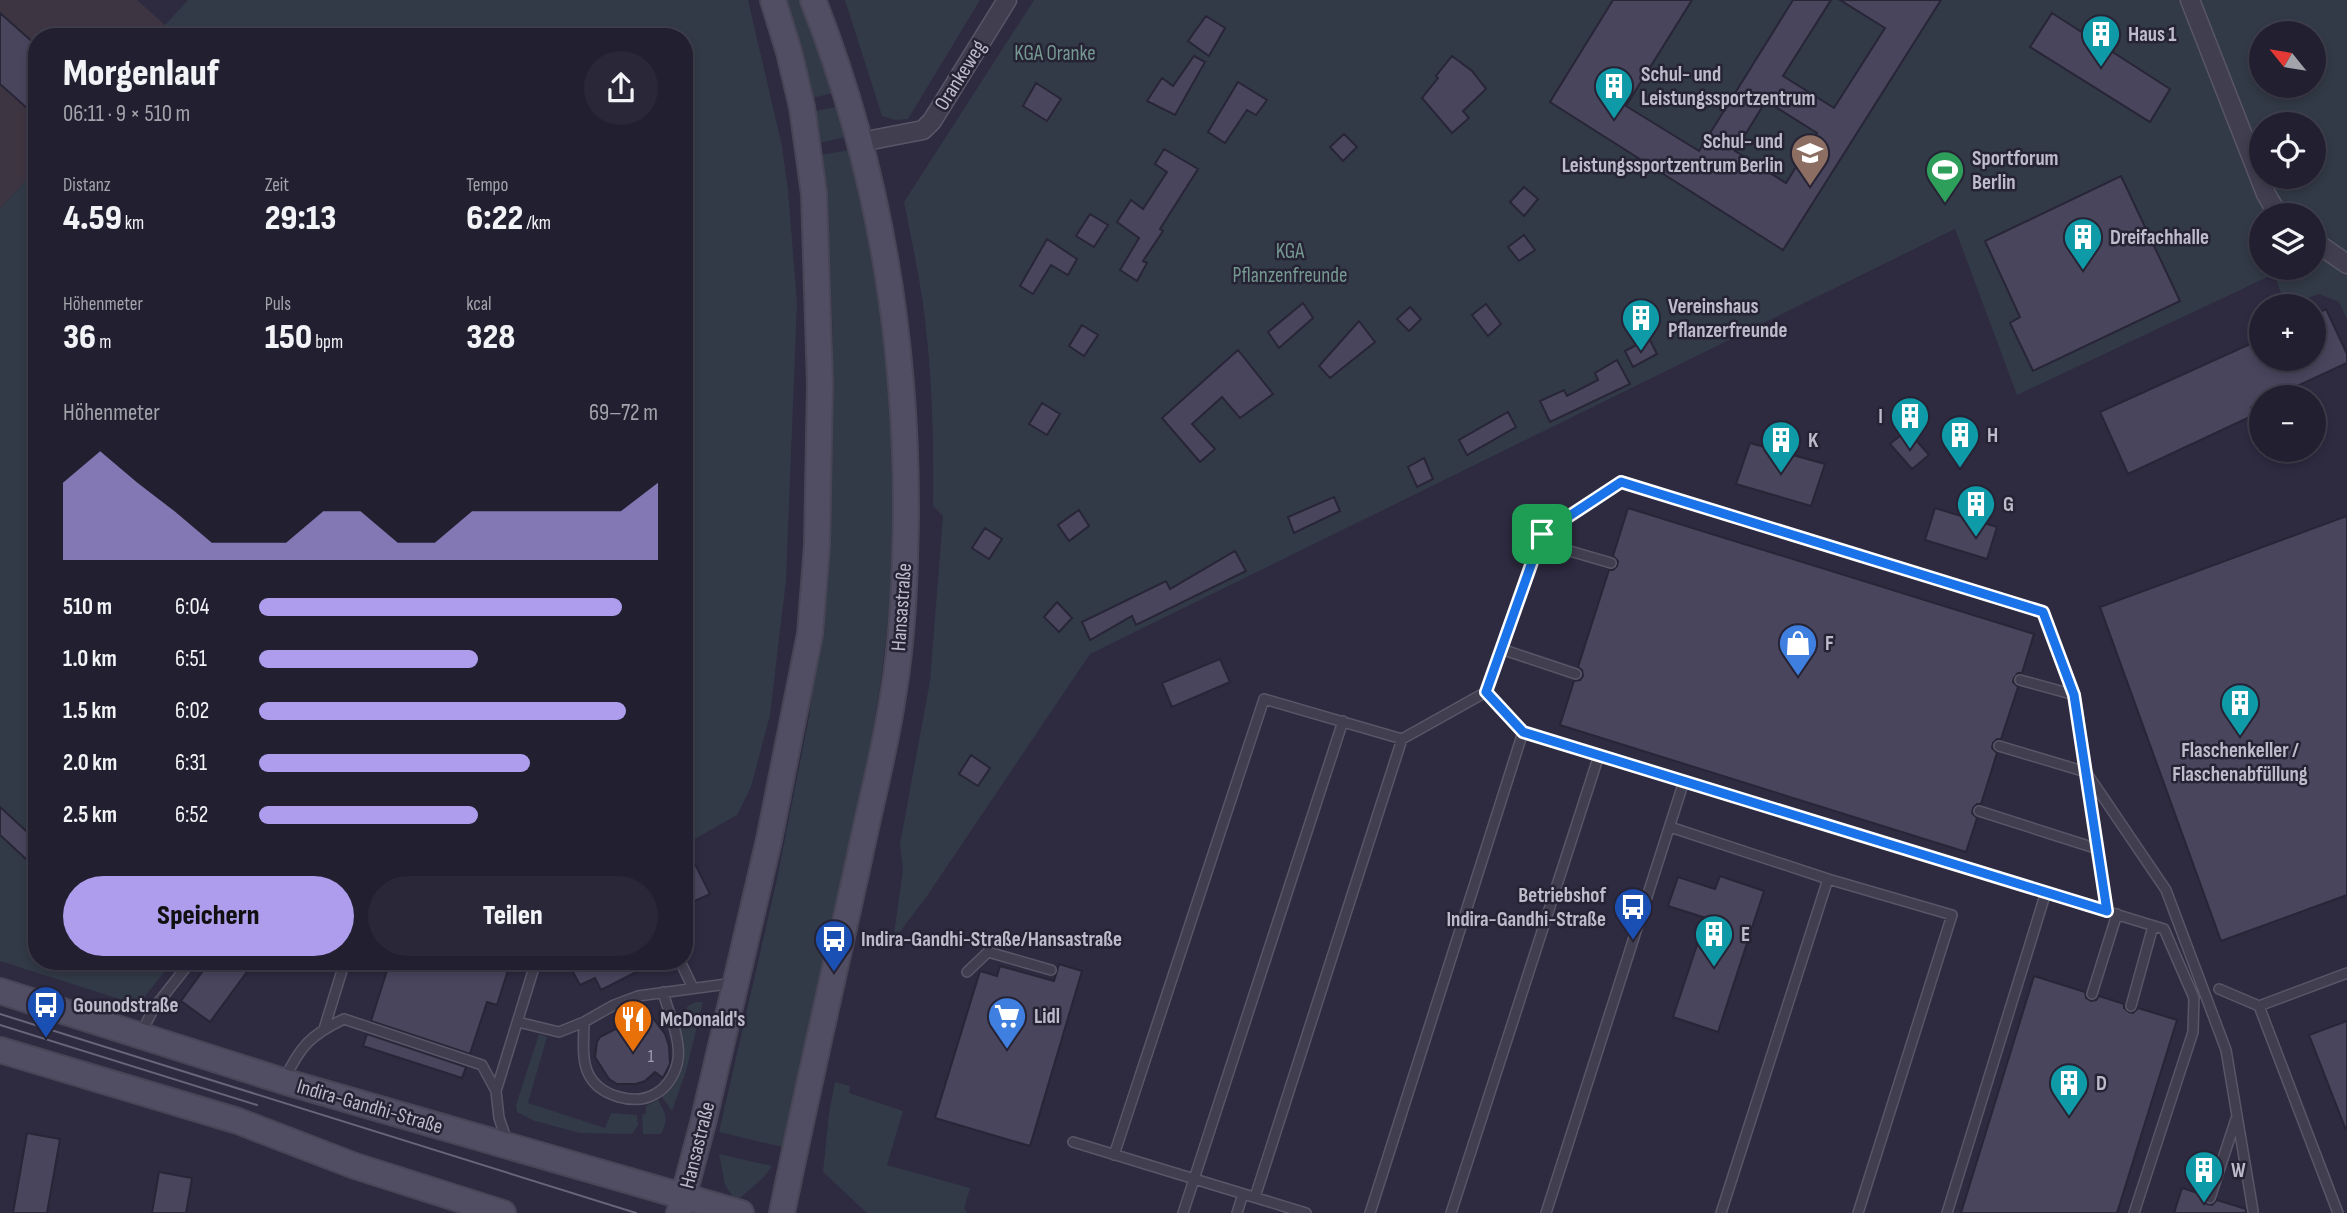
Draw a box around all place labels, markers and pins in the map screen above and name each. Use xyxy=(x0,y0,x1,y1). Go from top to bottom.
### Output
building icon: Haus 1 xyxy=(2080,13,2122,68)
place label: Haus 1 xyxy=(2128,22,2177,47)
place label: Schul- und Leistungssportzentrum xyxy=(1641,62,1815,111)
building icon: Schul- und Leistungssportzentrum xyxy=(1593,65,1635,120)
place label: Schul- und Leistungssportzentrum Berlin xyxy=(1562,129,1783,178)
school or university icon: Schul- und Leistungssportzentrum Berlin xyxy=(1789,132,1831,187)
place label: Sportforum Berlin xyxy=(1972,146,2059,195)
sports icon: Sportforum Berlin xyxy=(1924,149,1966,204)
building icon: Dreifachhalle xyxy=(2062,216,2104,271)
place label: Dreifachhalle xyxy=(2110,225,2209,250)
place label: Vereinshaus Pflanzerfreunde xyxy=(1668,294,1787,343)
building icon: Vereinshaus Pflanzerfreunde xyxy=(1620,297,1662,352)
building icon: I xyxy=(1889,395,1931,450)
place label: I xyxy=(1878,404,1883,429)
building icon: H xyxy=(1939,414,1981,469)
building icon: K xyxy=(1760,419,1802,474)
place label: H xyxy=(1987,423,1998,448)
place label: K xyxy=(1808,428,1819,453)
building icon: G xyxy=(1955,483,1997,538)
place label: G xyxy=(2003,492,2014,517)
pin xyxy=(1512,504,1572,564)
shop icon: F xyxy=(1777,622,1819,677)
place label: F xyxy=(1825,631,1834,656)
building icon: Flaschenkeller / Flaschenabfüllung xyxy=(2219,682,2261,737)
place label: Flaschenkeller / Flaschenabfüllung xyxy=(2172,738,2308,787)
place label: Betriebshof Indira-Gandhi-Straße xyxy=(1446,883,1606,932)
bus stop icon: Betriebshof Indira-Gandhi-Straße xyxy=(1612,886,1654,941)
building icon: E xyxy=(1693,913,1735,968)
bus stop icon: Indira-Gandhi-Straße/Hansastraße xyxy=(813,918,855,973)
place label: E xyxy=(1741,922,1750,947)
place label: Indira-Gandhi-Straße/Hansastraße xyxy=(861,927,1122,952)
bus stop icon: Gounodstraße xyxy=(25,984,67,1039)
place label: Gounodstraße xyxy=(73,993,178,1018)
supermarket icon: Lidl xyxy=(986,995,1028,1050)
restaurant icon: McDonald's xyxy=(612,998,654,1053)
place label: Lidl xyxy=(1034,1004,1060,1029)
place label: McDonald's xyxy=(660,1007,745,1032)
building icon: D xyxy=(2048,1062,2090,1117)
place label: D xyxy=(2096,1071,2107,1096)
building icon: W xyxy=(2183,1149,2225,1204)
place label: W xyxy=(2231,1158,2246,1183)

